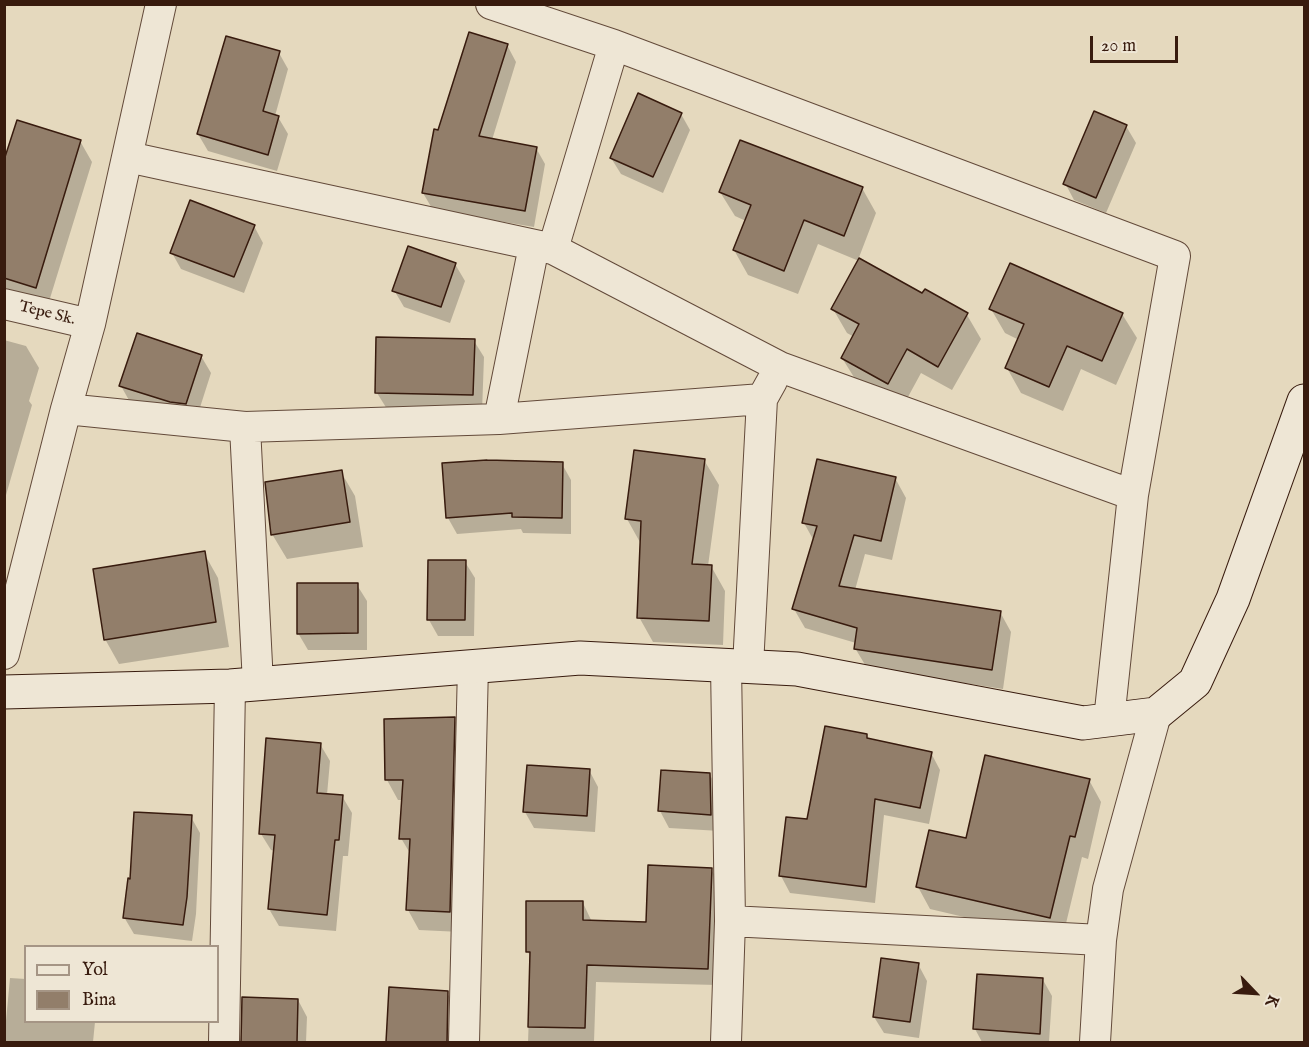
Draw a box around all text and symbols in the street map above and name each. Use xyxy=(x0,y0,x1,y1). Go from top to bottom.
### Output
scale bar xyxy=(1093,24,1182,62)
text: 20 m xyxy=(1101,35,1136,58)
street label: Tepe Sk. xyxy=(17,298,77,330)
legend xyxy=(24,945,219,1023)
text: Yol xyxy=(82,959,108,982)
north arrow xyxy=(1225,963,1285,1023)
text: Bina xyxy=(82,989,116,1012)
text: K xyxy=(1260,991,1283,1010)

